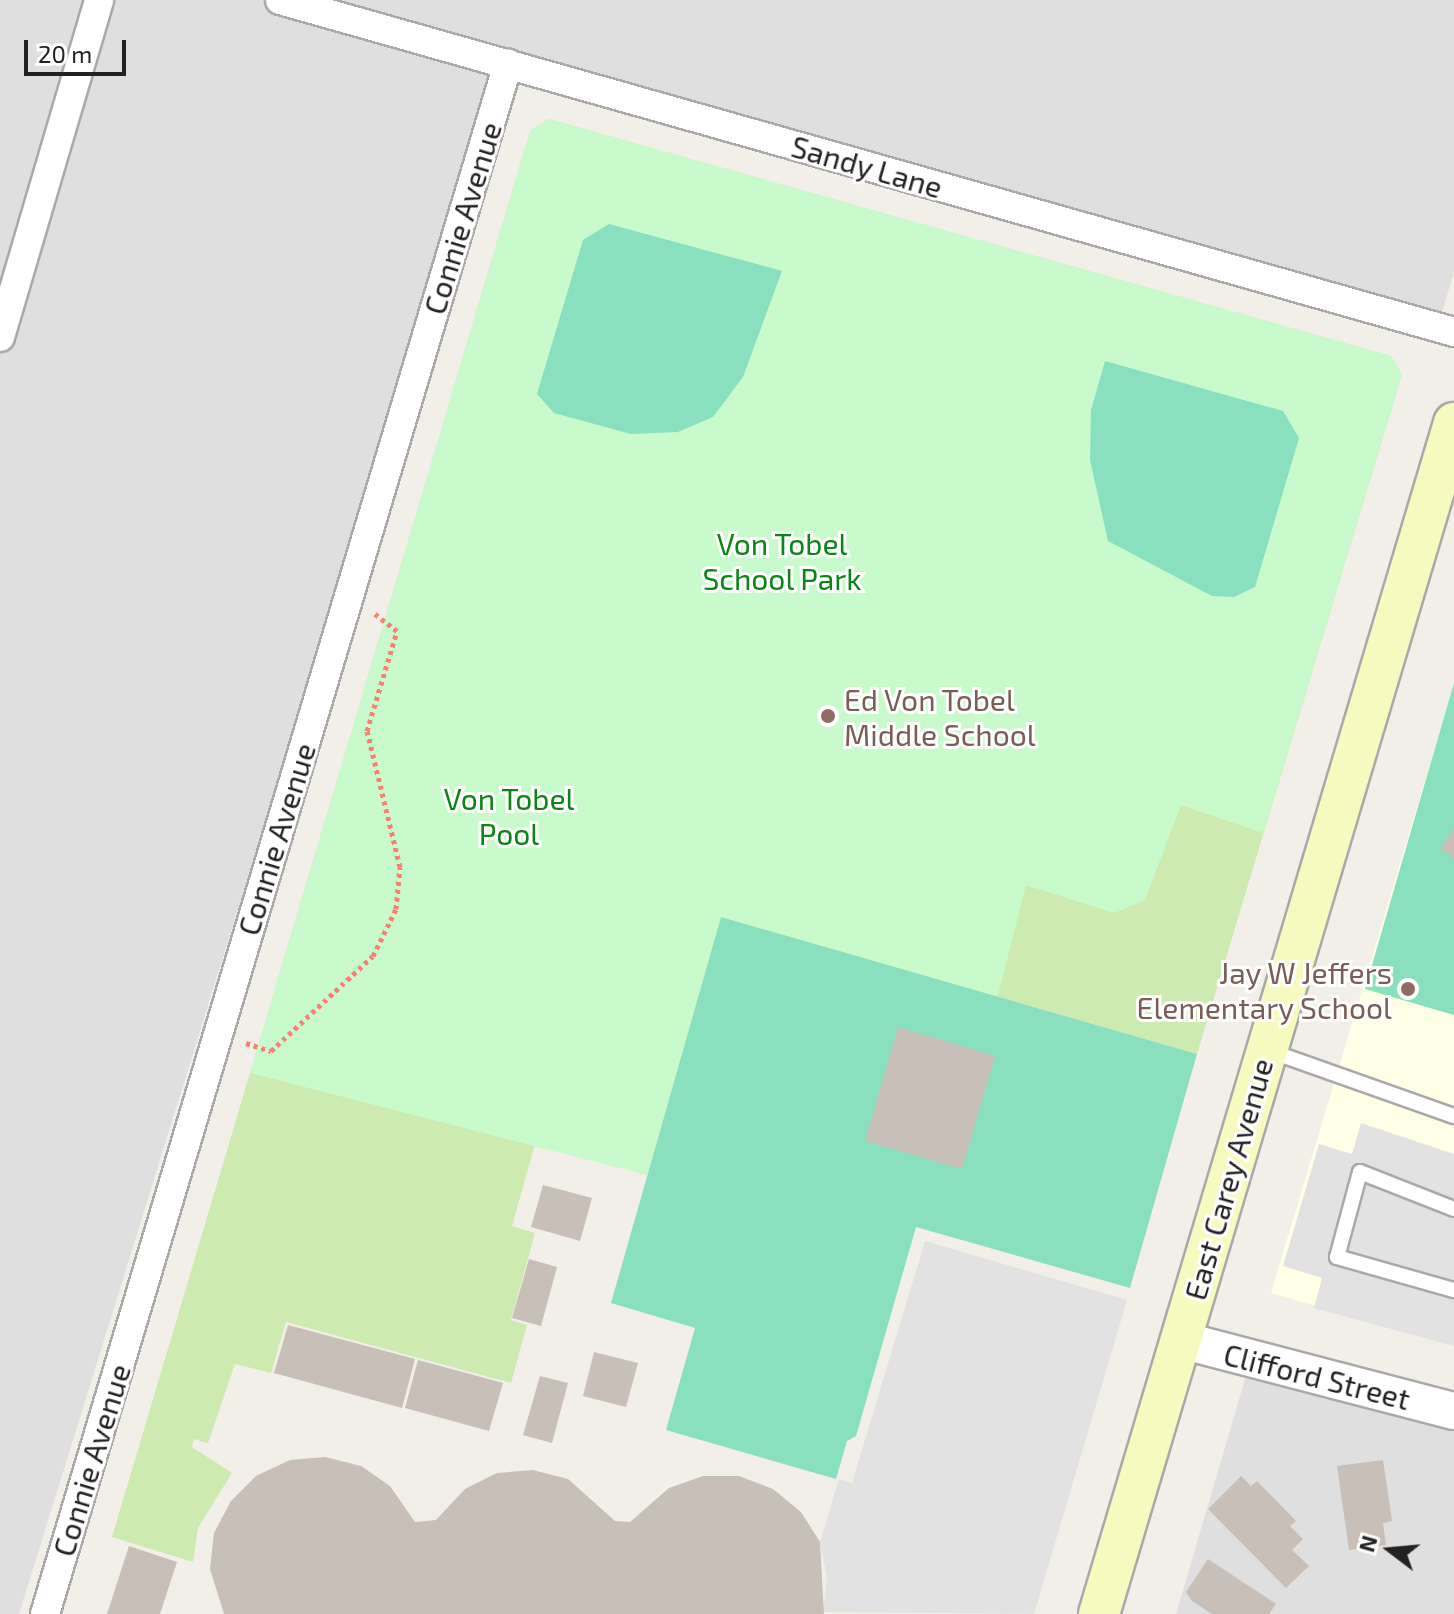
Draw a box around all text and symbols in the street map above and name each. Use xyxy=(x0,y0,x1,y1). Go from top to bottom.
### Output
scale bar xyxy=(28,24,130,74)
text: 20 m xyxy=(38,39,92,68)
street label: Connie Avenue xyxy=(416,117,508,319)
street label: Sandy Lane xyxy=(787,127,947,205)
park label: Von Tobel School Park xyxy=(702,525,862,596)
place label: Ed Von Tobel Middle School xyxy=(844,681,1036,752)
marker: Ed Von Tobel Middle School xyxy=(819,707,837,725)
street label: Connie Avenue xyxy=(230,738,322,940)
park label: Von Tobel Pool xyxy=(443,780,575,850)
place label: Jay W Jeffers Elementary School xyxy=(1136,954,1392,1024)
marker: Jay W Jeffers Elementary School xyxy=(1399,980,1417,998)
street label: East Carey Avenue xyxy=(1176,1053,1280,1305)
street label: Clifford Street xyxy=(1220,1335,1414,1417)
street label: Connie Avenue xyxy=(45,1359,137,1561)
north arrow xyxy=(1350,1510,1430,1590)
text: N xyxy=(1352,1532,1382,1555)

